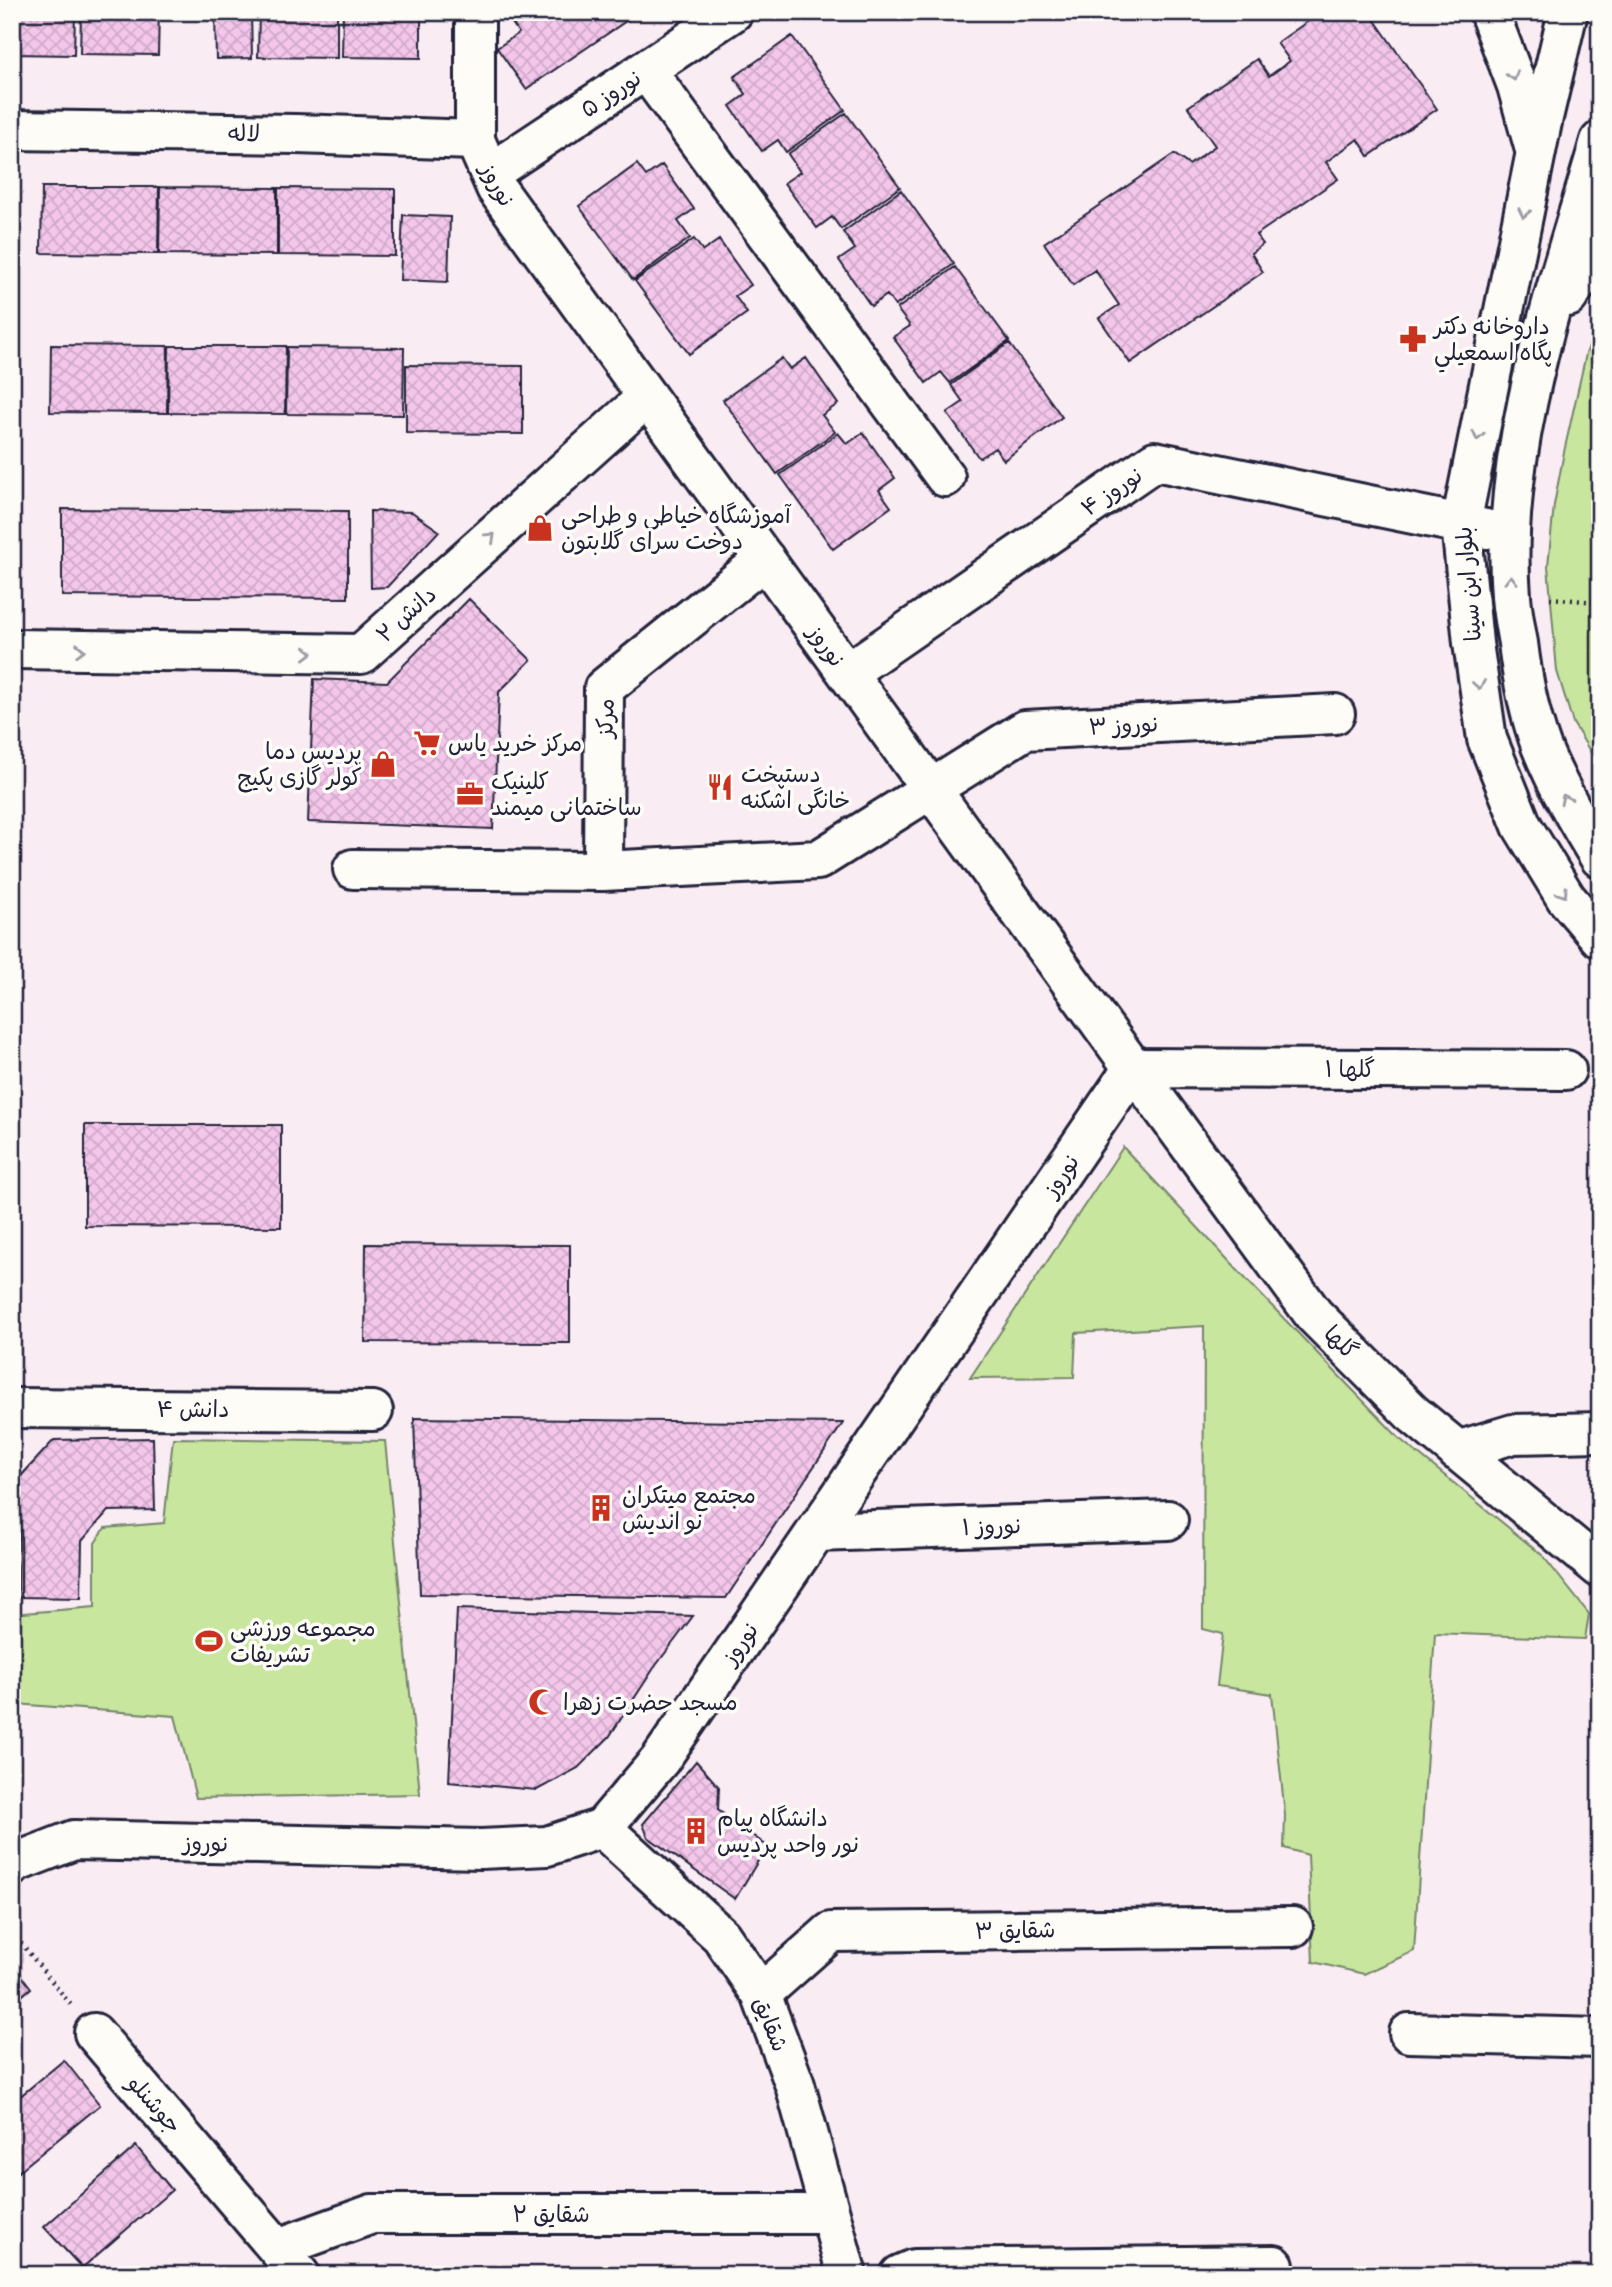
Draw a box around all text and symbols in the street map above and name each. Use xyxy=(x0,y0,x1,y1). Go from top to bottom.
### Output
street label: نوروز ۵ xyxy=(577,66,649,126)
one-way arrow xyxy=(1505,69,1519,82)
street label: لاله xyxy=(228,123,260,150)
street label: نوروز xyxy=(471,158,518,214)
one-way arrow xyxy=(1518,207,1533,219)
place label: داروخانه دكتر پگاه اسمعيلي xyxy=(1432,316,1552,373)
pharmacy icon: داروخانه دكتر پگاه اسمعيلي xyxy=(1398,324,1428,354)
one-way arrow xyxy=(1472,430,1487,442)
street label: نوروز ۴ xyxy=(1078,463,1150,524)
place label: آموزشگاه خیاطی و طراحی دوخت سرای گلابتون xyxy=(561,502,792,558)
shop icon: آموزشگاه خیاطی و طراحی دوخت سرای گلابتون xyxy=(525,513,555,543)
street label: بلوار ابن سینا xyxy=(1453,525,1490,642)
one-way arrow xyxy=(483,533,496,546)
one-way arrow xyxy=(1503,575,1519,585)
street label: دانش ۲ xyxy=(373,583,444,650)
street label: نوروز xyxy=(798,620,849,675)
one-way arrow xyxy=(75,642,86,657)
one-way arrow xyxy=(303,645,314,661)
one-way arrow xyxy=(1471,679,1486,691)
street label: مرکز xyxy=(594,698,623,740)
street label: نوروز ۳ xyxy=(1088,713,1160,744)
supermarket icon: مرکز خرید یاس xyxy=(412,728,442,758)
place label: مرکز خرید یاس xyxy=(448,733,582,760)
place label: پردیس دما کولر گازی پکیج xyxy=(238,741,362,794)
shop icon: پردیس دما کولر گازی پکیج xyxy=(368,749,398,779)
place label: دستپخت خانگی اشکنه xyxy=(741,764,850,817)
place label: کلینیک ساختمانی میمند xyxy=(491,771,642,824)
restaurant icon: دستپخت خانگی اشکنه xyxy=(705,772,735,802)
office icon: کلینیک ساختمانی میمند xyxy=(455,779,485,809)
one-way arrow xyxy=(1560,794,1574,806)
one-way arrow xyxy=(1555,885,1568,898)
street label: گلها ۱ xyxy=(1325,1056,1375,1086)
street label: نوروز xyxy=(1039,1150,1088,1205)
street label: گلها xyxy=(1316,1320,1363,1367)
street label: دانش ۴ xyxy=(157,1399,229,1426)
place label: مجتمع میتکران نو اندیش xyxy=(622,1485,756,1538)
building icon: مجتمع میتکران نو اندیش xyxy=(586,1493,616,1523)
street label: نوروز ۱ xyxy=(962,1515,1023,1544)
place label: مجموعه ورزشی تشریفات xyxy=(230,1618,376,1671)
street label: نوروز xyxy=(717,1618,767,1673)
sports icon: مجموعه ورزشی تشریفات xyxy=(194,1626,224,1656)
mosque icon: مسجد حضرت زهرا xyxy=(527,1687,557,1717)
place label: مسجد حضرت زهرا xyxy=(563,1692,738,1719)
place label: دانشگاه پیام نور واحد پردیس xyxy=(717,1805,859,1861)
building icon: دانشگاه پیام نور واحد پردیس xyxy=(681,1816,711,1846)
street label: نوروز xyxy=(180,1833,229,1860)
street label: شقایق ۳ xyxy=(974,1919,1056,1948)
street label: شقایق xyxy=(745,1994,791,2057)
street label: جوشنلو xyxy=(119,2071,185,2141)
street label: شقایق ۲ xyxy=(512,2204,590,2231)

